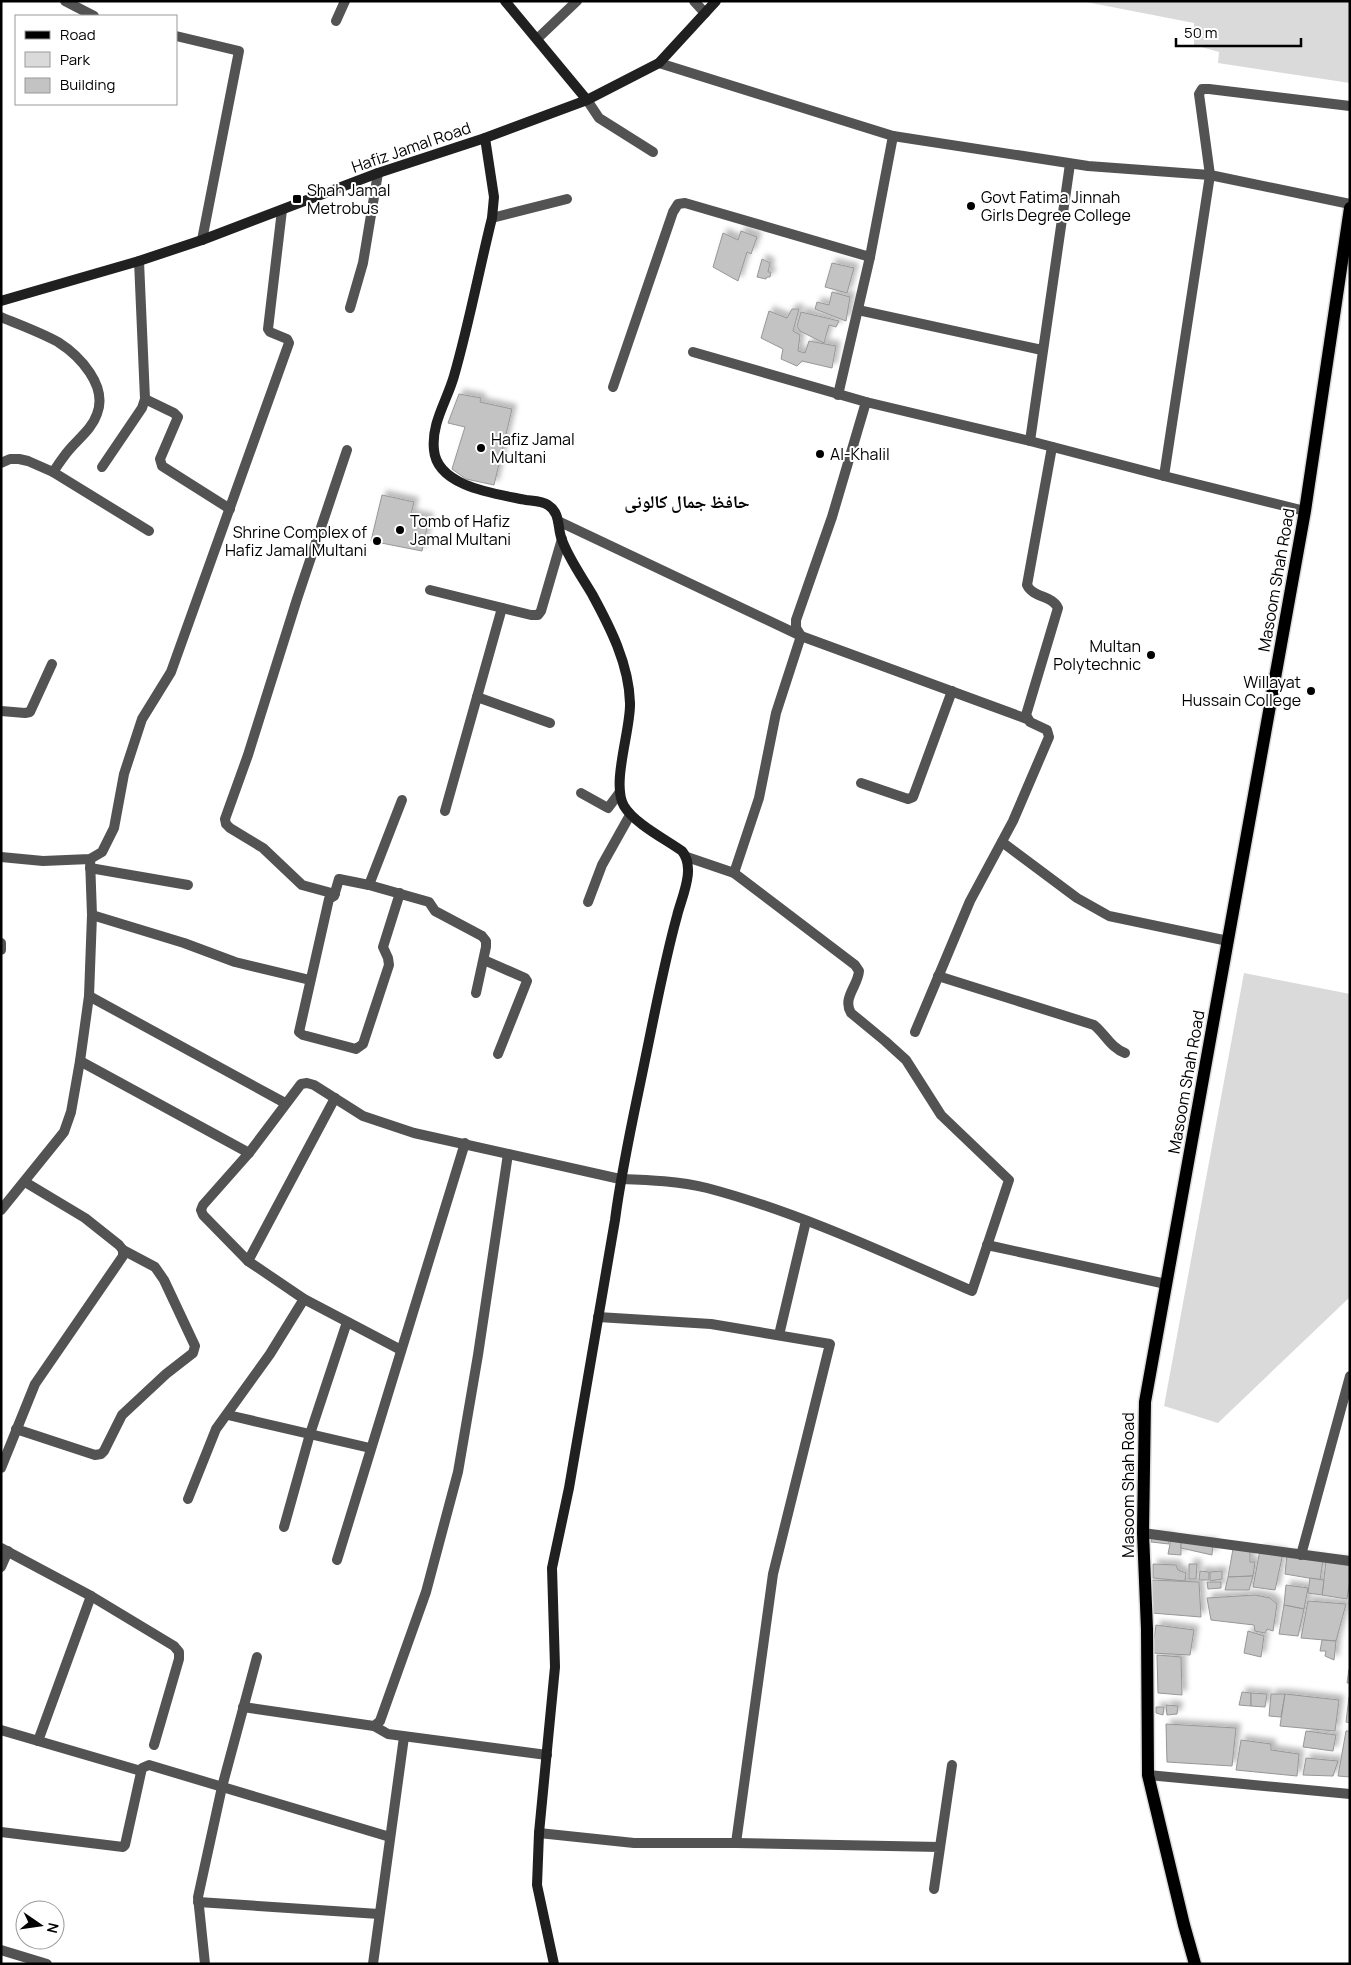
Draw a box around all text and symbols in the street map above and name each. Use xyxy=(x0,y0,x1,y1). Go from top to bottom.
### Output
legend xyxy=(15,15,178,105)
scale bar xyxy=(1176,15,1301,47)
text: 50 m xyxy=(1184,22,1218,43)
text: Road xyxy=(60,24,96,45)
text: Park xyxy=(60,49,90,70)
text: Building xyxy=(60,74,115,95)
street label: Hafiz Jamal Road xyxy=(348,116,474,178)
place label: Shah Jamal Metrobus xyxy=(307,179,390,219)
place label: Govt Fatima Jinnah Girls Degree College xyxy=(981,186,1131,226)
marker: Shah Jamal Metrobus xyxy=(291,193,303,205)
marker: Govt Fatima Jinnah Girls Degree College xyxy=(965,200,977,212)
place label: Hafiz Jamal Multani xyxy=(491,428,575,468)
marker: Hafiz Jamal Multani xyxy=(475,442,487,454)
place label: Al-Khalil xyxy=(830,443,890,465)
marker: Al-Khalil xyxy=(814,448,826,460)
district label: حافظ جمال کالونی xyxy=(624,489,750,513)
street label: Masoom Shah Road xyxy=(1253,507,1299,653)
place label: Tomb of Hafiz Jamal Multani xyxy=(410,510,511,550)
place label: Shrine Complex of Hafiz Jamal Multani xyxy=(225,521,367,561)
marker: Tomb of Hafiz Jamal Multani xyxy=(394,524,406,536)
marker: Shrine Complex of Hafiz Jamal Multani xyxy=(371,535,383,547)
place label: Multan Polytechnic xyxy=(1053,635,1141,675)
marker: Multan Polytechnic xyxy=(1145,649,1157,661)
place label: Willayat Hussain College xyxy=(1182,671,1301,711)
marker: Willayat Hussain College xyxy=(1305,685,1317,697)
street label: Masoom Shah Road xyxy=(1163,1009,1209,1155)
street label: Masoom Shah Road xyxy=(1117,1412,1139,1558)
north arrow xyxy=(15,1900,65,1950)
text: N xyxy=(43,1921,64,1935)

